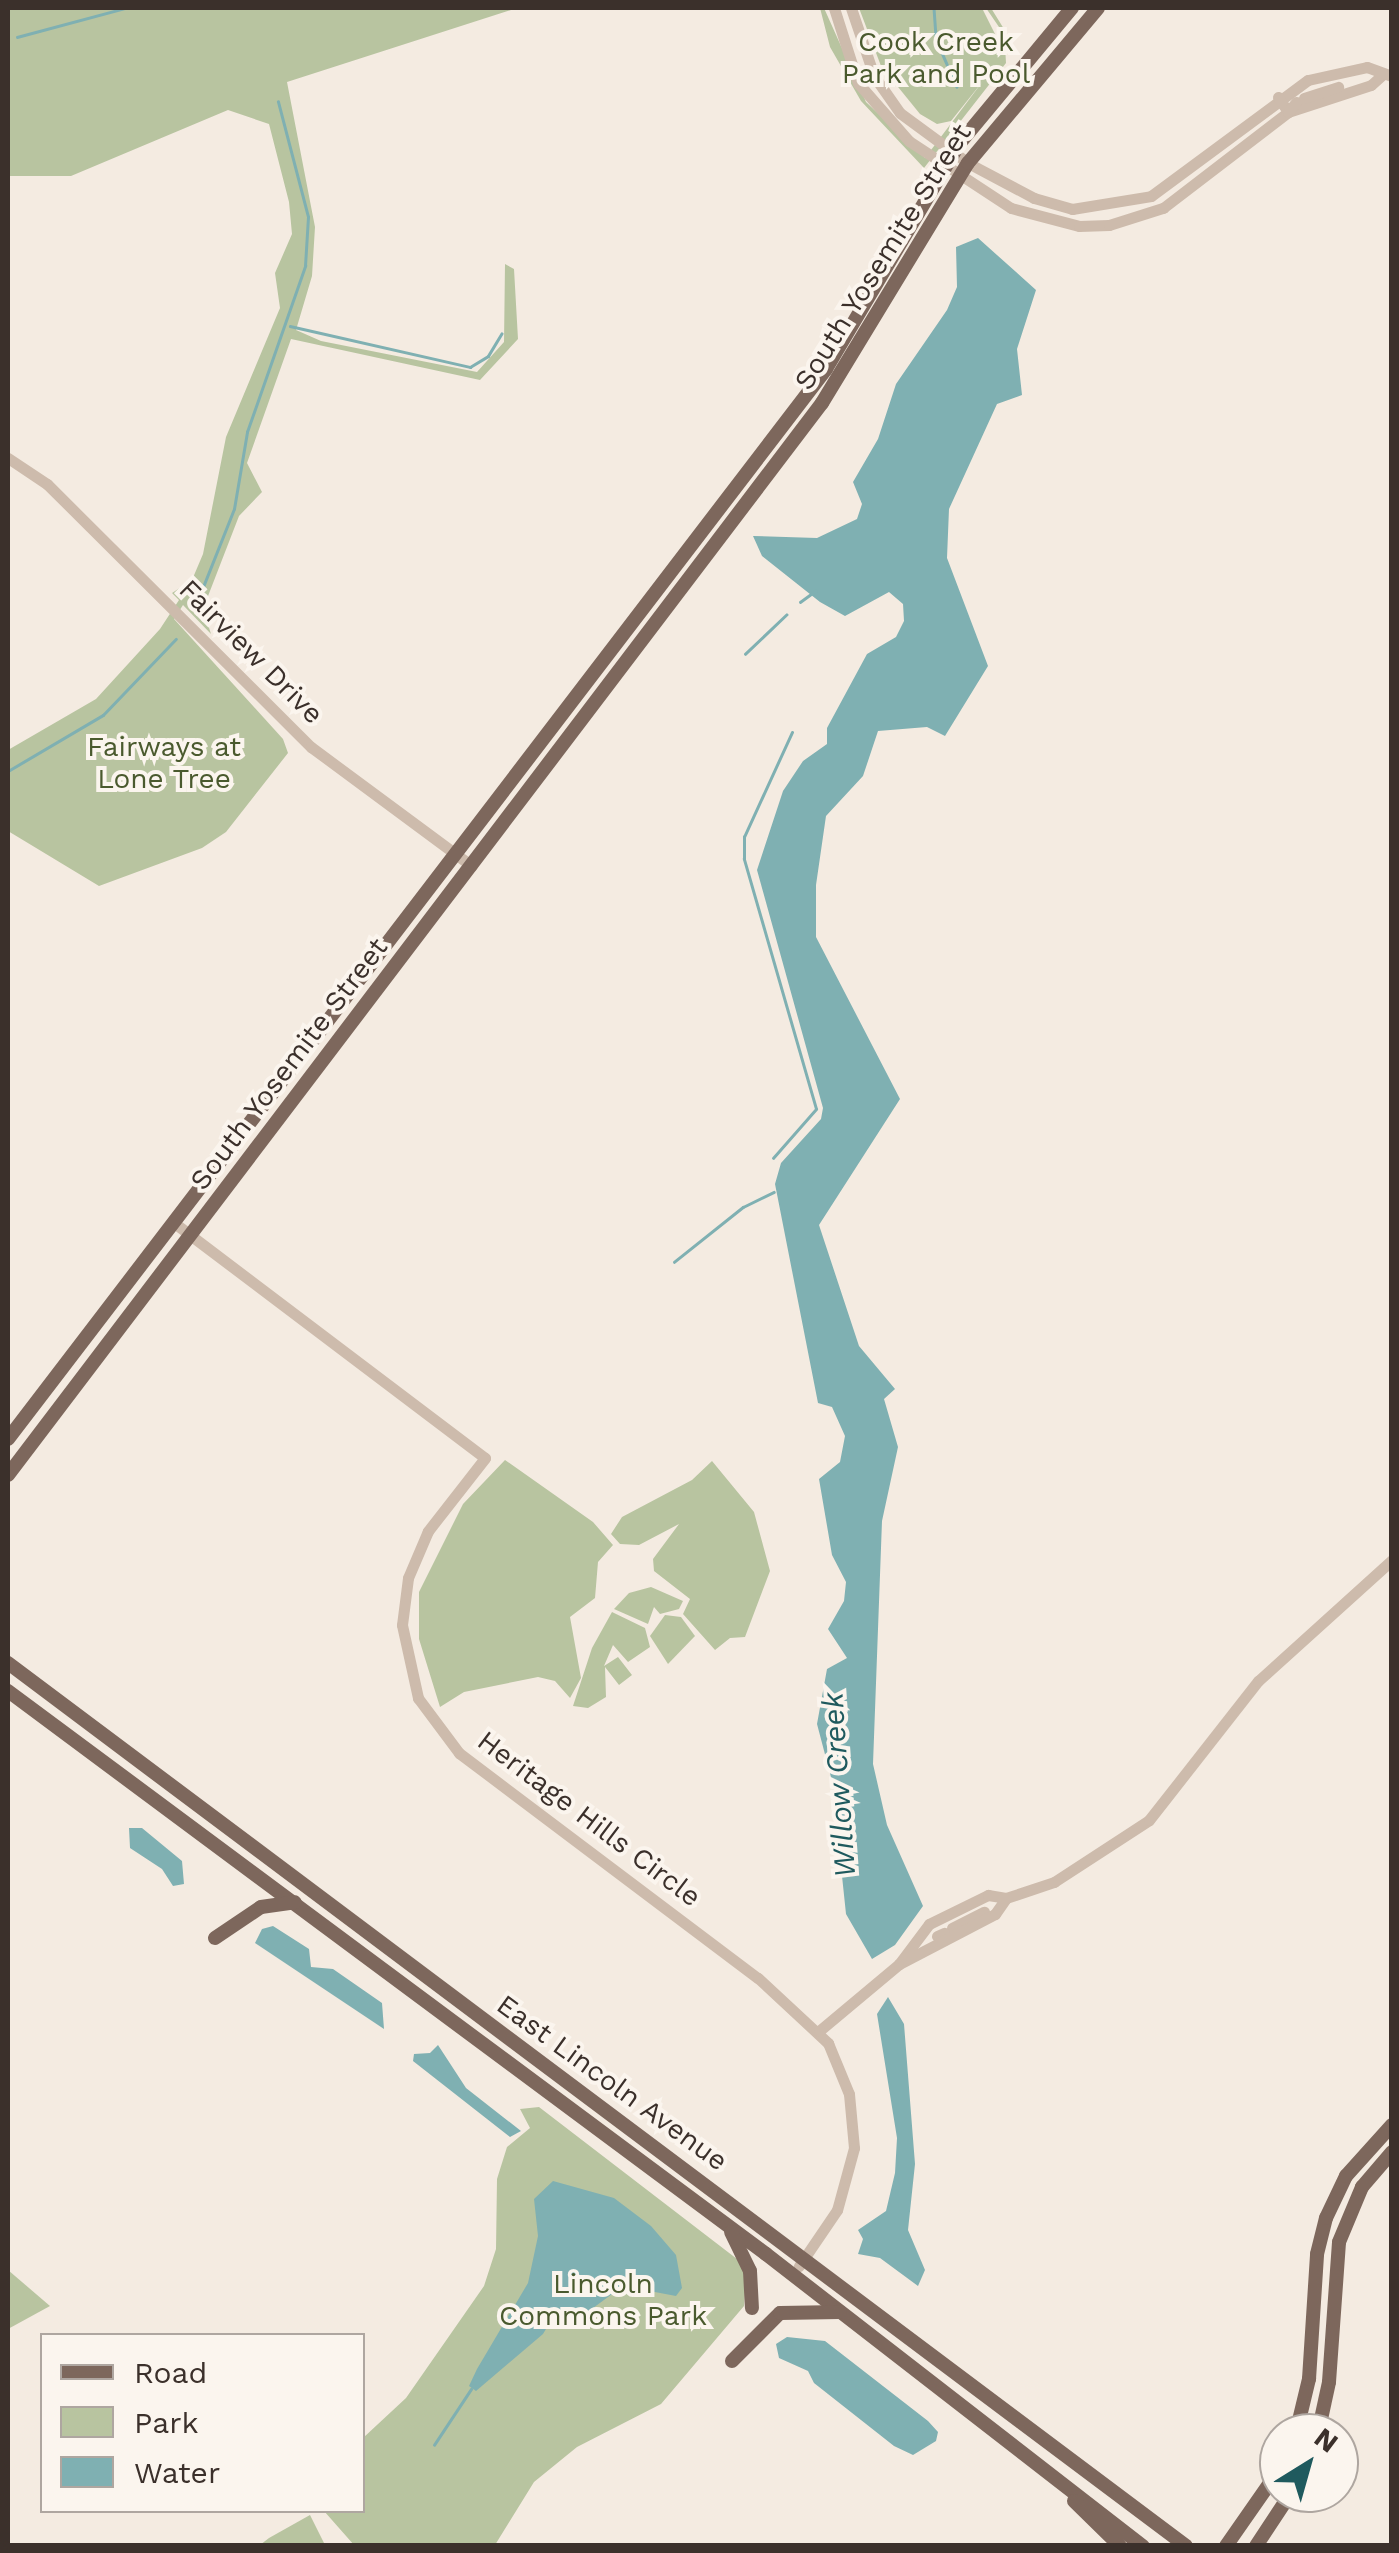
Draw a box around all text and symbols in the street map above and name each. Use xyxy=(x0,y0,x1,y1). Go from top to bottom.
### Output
park label: Cook Creek Park and Pool xyxy=(841,25,1031,91)
street label: South Yosemite Street xyxy=(787,117,979,397)
street label: Fairview Drive xyxy=(172,573,330,731)
park label: Fairways at Lone Tree xyxy=(87,730,241,796)
street label: South Yosemite Street xyxy=(183,931,395,1197)
water label: Willow Creek xyxy=(815,1691,863,1879)
street label: Heritage Hills Circle xyxy=(471,1724,707,1914)
street label: East Lincoln Avenue xyxy=(490,1988,734,2178)
park label: Lincoln Commons Park xyxy=(499,2267,707,2333)
legend xyxy=(40,2333,365,2513)
text: Road xyxy=(134,2355,207,2390)
text: Park xyxy=(134,2405,199,2440)
north arrow xyxy=(1259,2413,1359,2513)
text: N xyxy=(1308,2421,1344,2460)
text: Water xyxy=(134,2455,220,2490)

